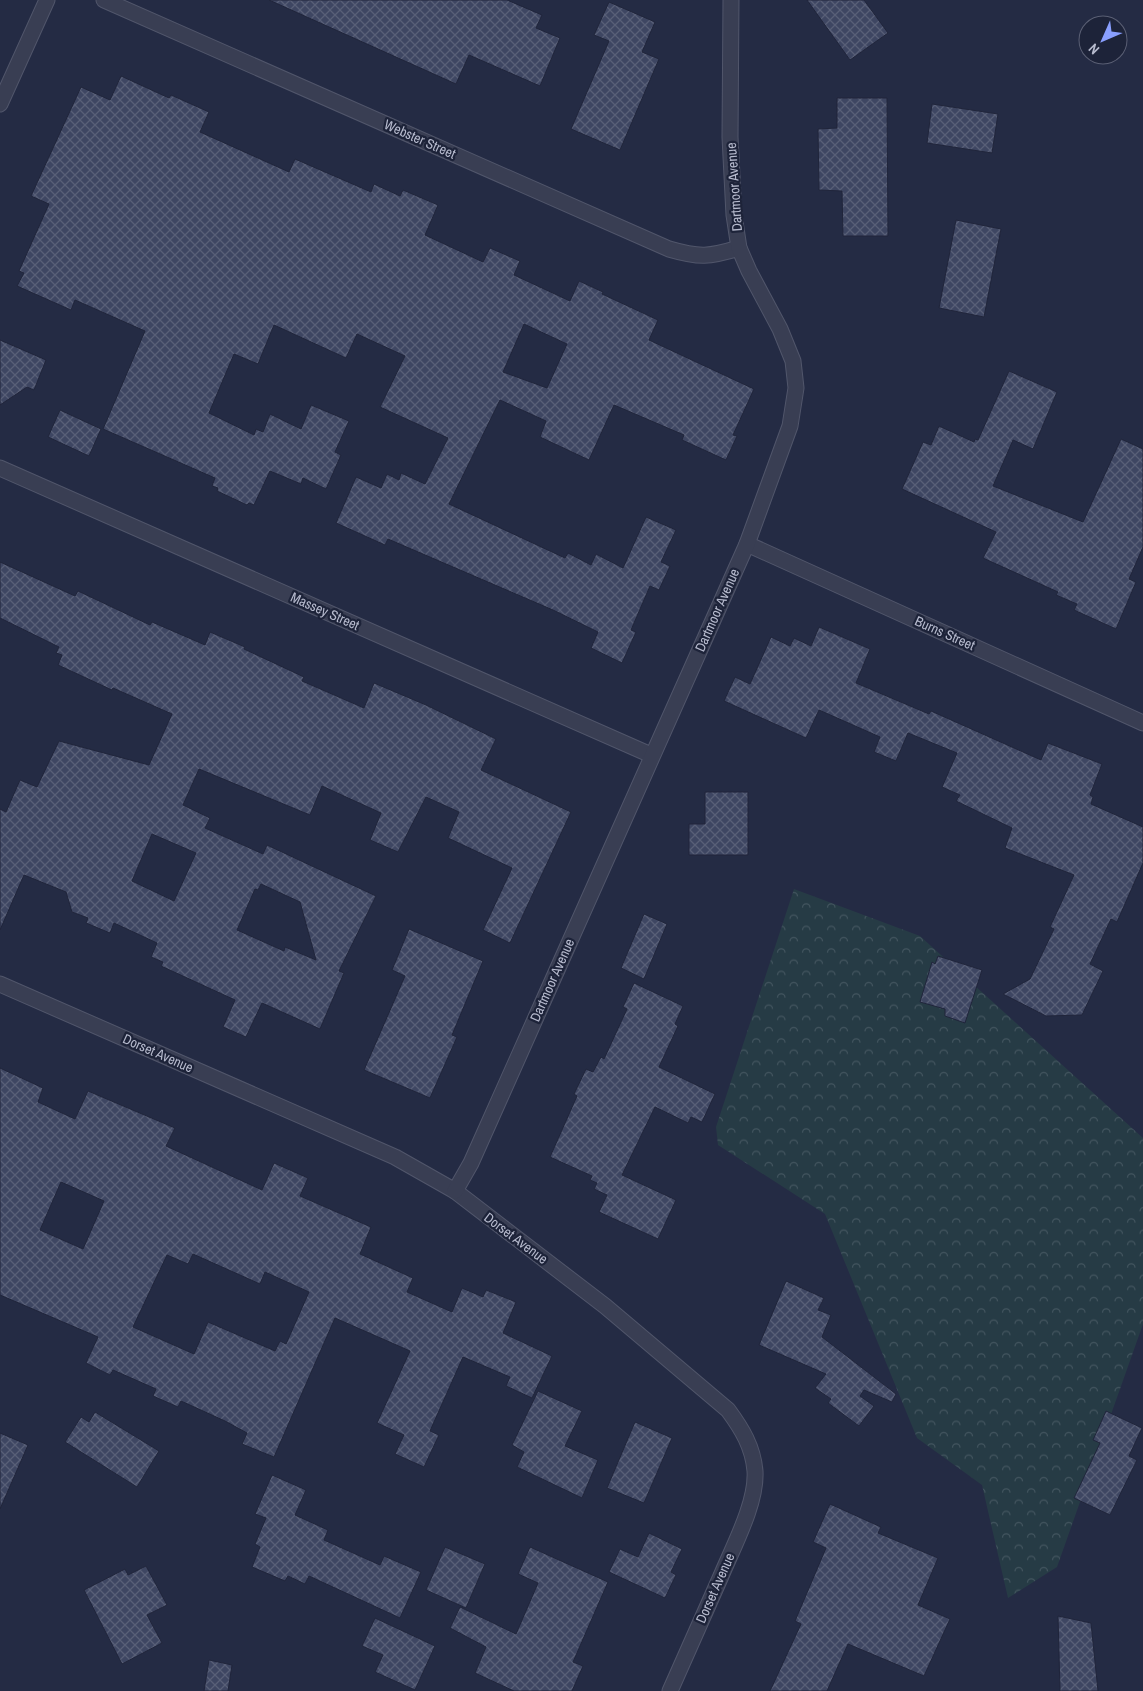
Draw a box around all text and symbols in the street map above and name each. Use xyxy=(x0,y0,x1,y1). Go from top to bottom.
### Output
north arrow xyxy=(1078,15,1128,65)
text: N xyxy=(1085,40,1103,58)
street label: Webster Street xyxy=(381,115,459,163)
street label: Dartmoor Avenue xyxy=(722,142,746,232)
street label: Dartmoor Avenue xyxy=(691,566,743,654)
street label: Massey Street xyxy=(288,588,362,634)
street label: Burns Street xyxy=(912,612,978,654)
street label: Dartmoor Avenue xyxy=(526,936,578,1024)
street label: Dorset Avenue xyxy=(120,1030,196,1076)
street label: Dorset Avenue xyxy=(481,1208,551,1268)
street label: Dorset Avenue xyxy=(692,1550,738,1626)

